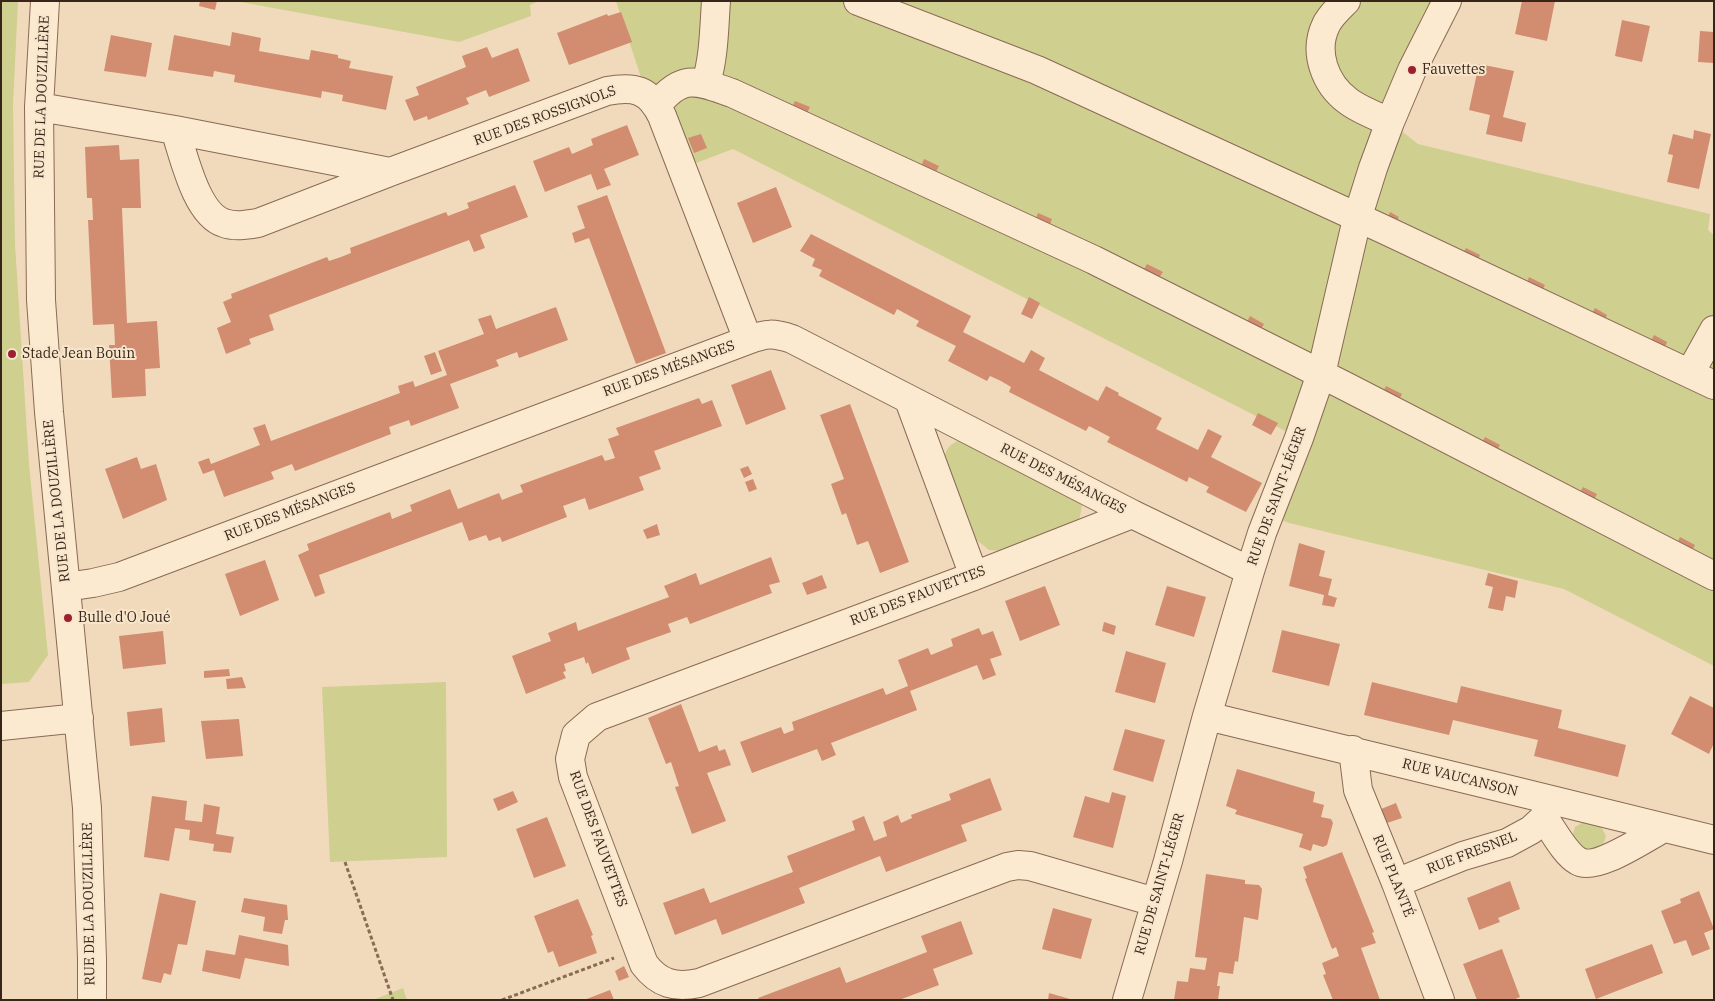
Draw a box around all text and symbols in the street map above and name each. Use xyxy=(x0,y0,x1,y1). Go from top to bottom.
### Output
street label: RUE DE LA DOUZILLÈRE xyxy=(31,15,53,179)
place label: Fauvettes xyxy=(1422,62,1485,78)
marker: Fauvettes xyxy=(1406,64,1418,76)
street label: RUE DES ROSSIGNOLS xyxy=(472,82,618,150)
street label: RUE DES MÉSANGES xyxy=(601,337,737,401)
place label: Stade Jean Bouin xyxy=(22,346,135,362)
marker: Stade Jean Bouin xyxy=(6,348,18,360)
street label: RUE DE LA DOUZILLÈRE xyxy=(40,419,74,583)
street label: RUE DE SAINT-LÉGER xyxy=(1244,424,1310,568)
street label: RUE DES MÉSANGES xyxy=(997,440,1129,518)
street label: RUE DES MÉSANGES xyxy=(222,479,358,545)
street label: RUE DES FAUVETTES xyxy=(848,562,988,630)
place label: Bulle d'O Joué xyxy=(78,610,170,626)
marker: Bulle d'O Joué xyxy=(62,612,74,624)
street label: RUE VAUCANSON xyxy=(1401,756,1519,800)
street label: RUE DES FAUVETTES xyxy=(566,769,630,909)
street label: RUE DE SAINT-LÉGER xyxy=(1132,811,1188,957)
street label: RUE DE LA DOUZILLÈRE xyxy=(79,822,99,986)
street label: RUE FRESNEL xyxy=(1424,828,1520,878)
street label: RUE PLANTÉ xyxy=(1369,832,1417,920)

